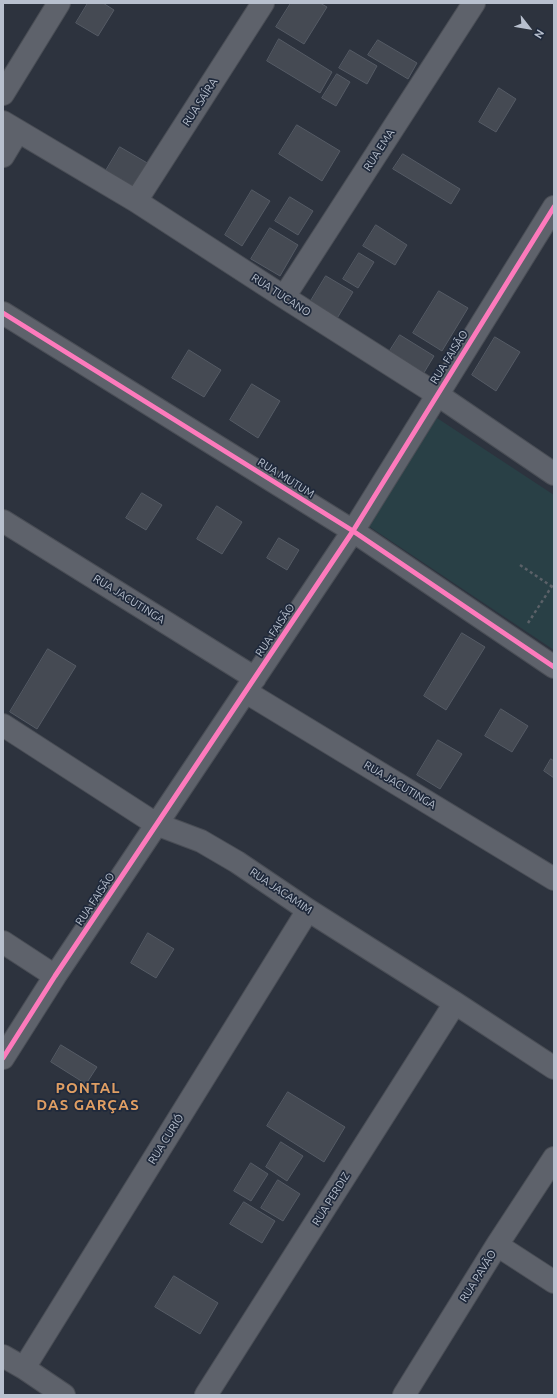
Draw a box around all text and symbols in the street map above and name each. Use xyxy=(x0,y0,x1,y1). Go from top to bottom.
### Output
north arrow xyxy=(509,8,549,48)
text: N xyxy=(532,28,547,41)
street label: RUA SAÍRA xyxy=(180,76,220,128)
street label: RUA EMA xyxy=(361,127,397,173)
street label: RUA TUCANO xyxy=(249,271,313,319)
street label: RUA FAISÃO xyxy=(427,328,471,386)
street label: RUA MUTUM xyxy=(255,455,317,501)
street label: RUA JACUTINGA xyxy=(91,572,167,626)
street label: RUA FAISÃO xyxy=(253,601,297,659)
street label: RUA JACUTINGA xyxy=(361,758,439,812)
street label: RUA JACAMIM xyxy=(247,865,315,917)
street label: RUA FAISÃO xyxy=(73,870,117,928)
district label: PONTAL DAS GARÇAS xyxy=(36,1079,140,1114)
street label: RUA CURIÓ xyxy=(145,1112,187,1166)
street label: RUA PERDIZ xyxy=(309,1170,353,1228)
street label: RUA PAVÃO xyxy=(457,1248,499,1304)

